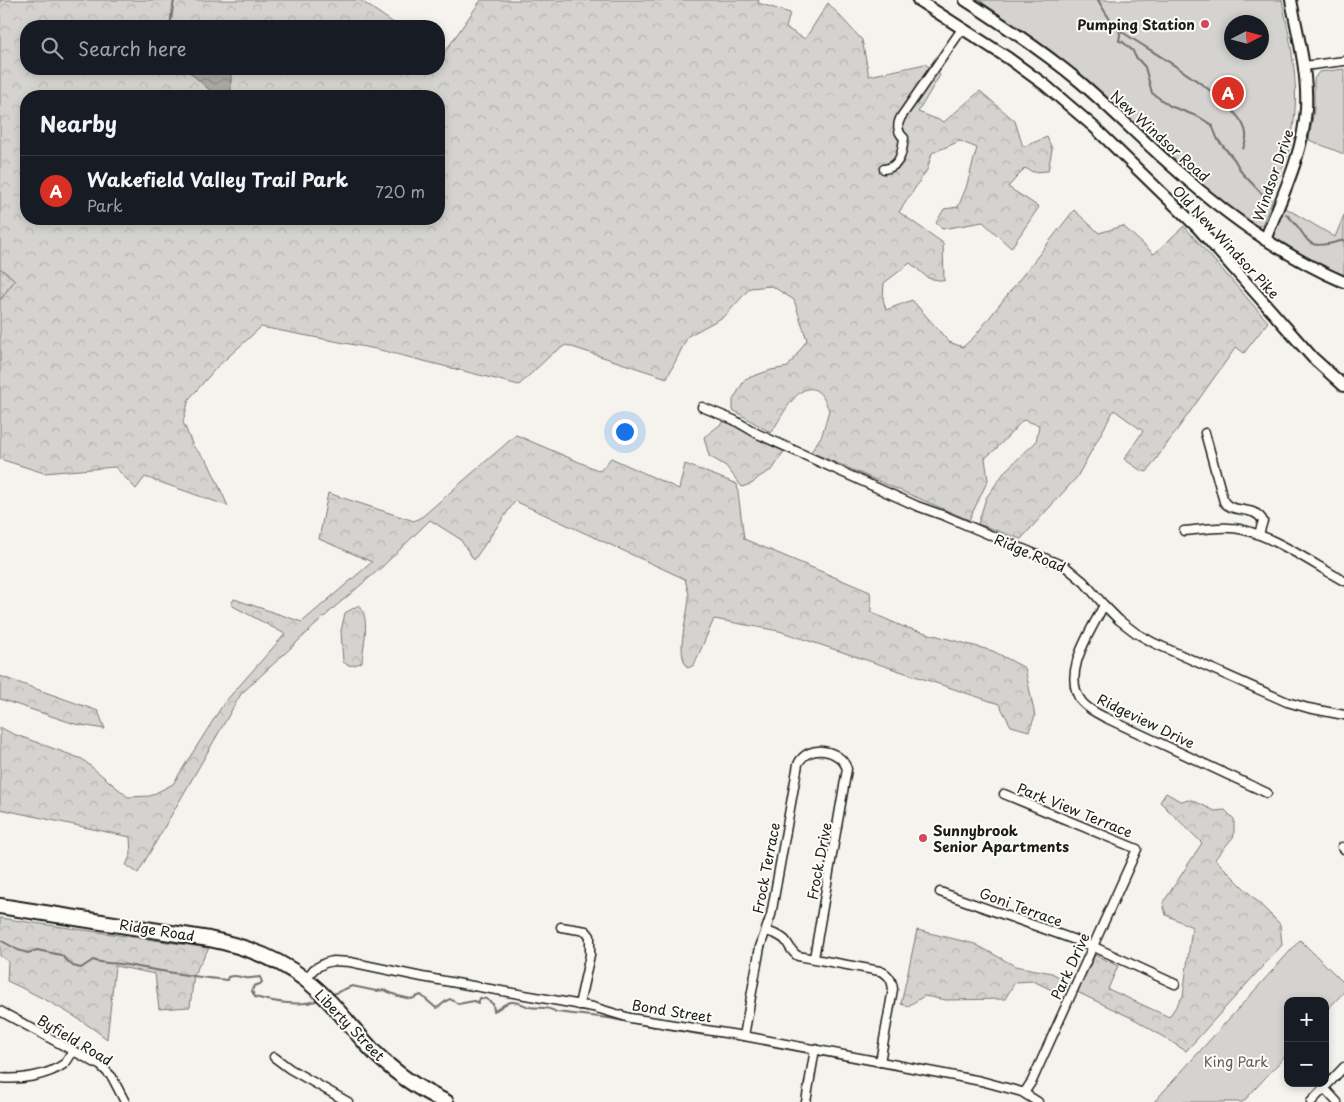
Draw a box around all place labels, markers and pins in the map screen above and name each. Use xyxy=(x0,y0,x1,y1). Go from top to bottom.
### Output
place label: Pumping Station xyxy=(1077,14,1195,35)
marker: Pumping Station xyxy=(1199,18,1211,30)
pin: A xyxy=(1212,74,1244,112)
place label: Sunnybrook Senior Apartments xyxy=(933,820,1069,857)
marker: Sunnybrook Senior Apartments xyxy=(917,832,929,844)

